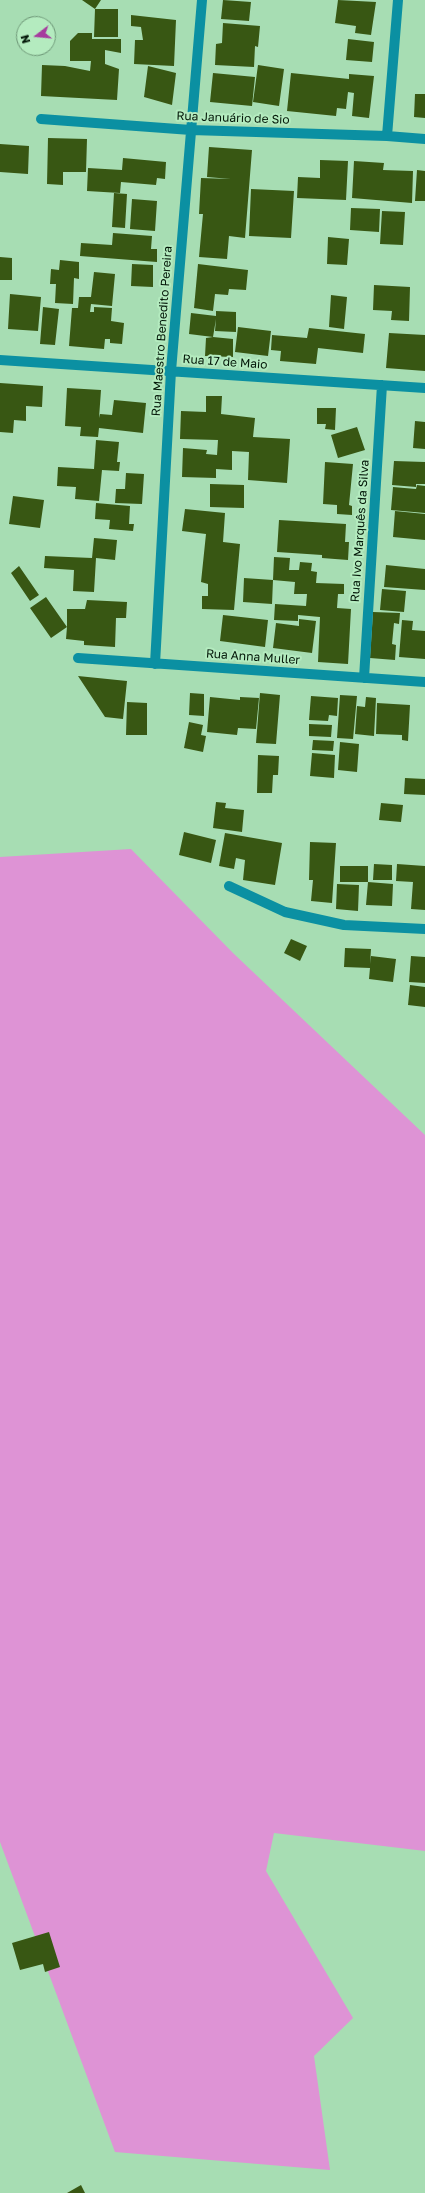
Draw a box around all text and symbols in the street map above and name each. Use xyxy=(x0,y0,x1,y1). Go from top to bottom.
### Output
north arrow xyxy=(16,16,56,56)
text: N xyxy=(18,33,32,45)
street label: Rua Januário de Sio xyxy=(176,109,290,127)
street label: Rua Maestro Benedito Pereira xyxy=(149,245,175,417)
street label: Rua 17 de Maio xyxy=(182,352,268,372)
street label: Rua Ivo Marquês da Silva xyxy=(348,459,372,603)
street label: Rua Anna Muller xyxy=(205,647,301,667)

